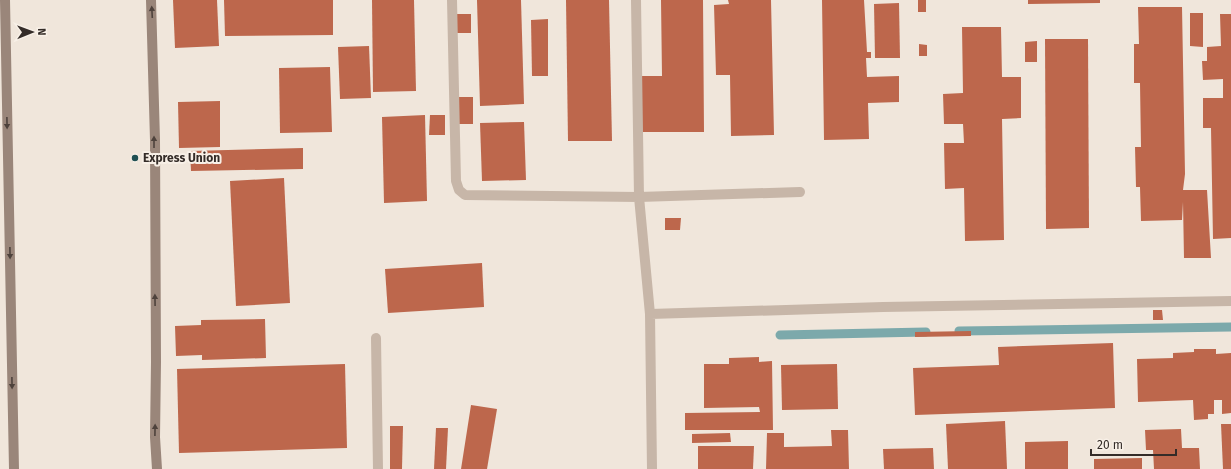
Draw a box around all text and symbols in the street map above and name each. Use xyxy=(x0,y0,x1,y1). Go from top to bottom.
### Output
one-way arrow xyxy=(149,5,155,18)
north arrow xyxy=(12,12,52,52)
text: N xyxy=(35,28,48,36)
one-way arrow xyxy=(4,117,11,129)
one-way arrow xyxy=(151,136,158,148)
place label: Express Union xyxy=(143,151,220,165)
marker: Express Union xyxy=(130,153,140,163)
one-way arrow xyxy=(7,247,13,260)
one-way arrow xyxy=(152,293,158,306)
one-way arrow xyxy=(9,377,16,389)
one-way arrow xyxy=(152,423,158,436)
scale bar xyxy=(1091,431,1176,457)
text: 20 m xyxy=(1097,438,1123,452)

